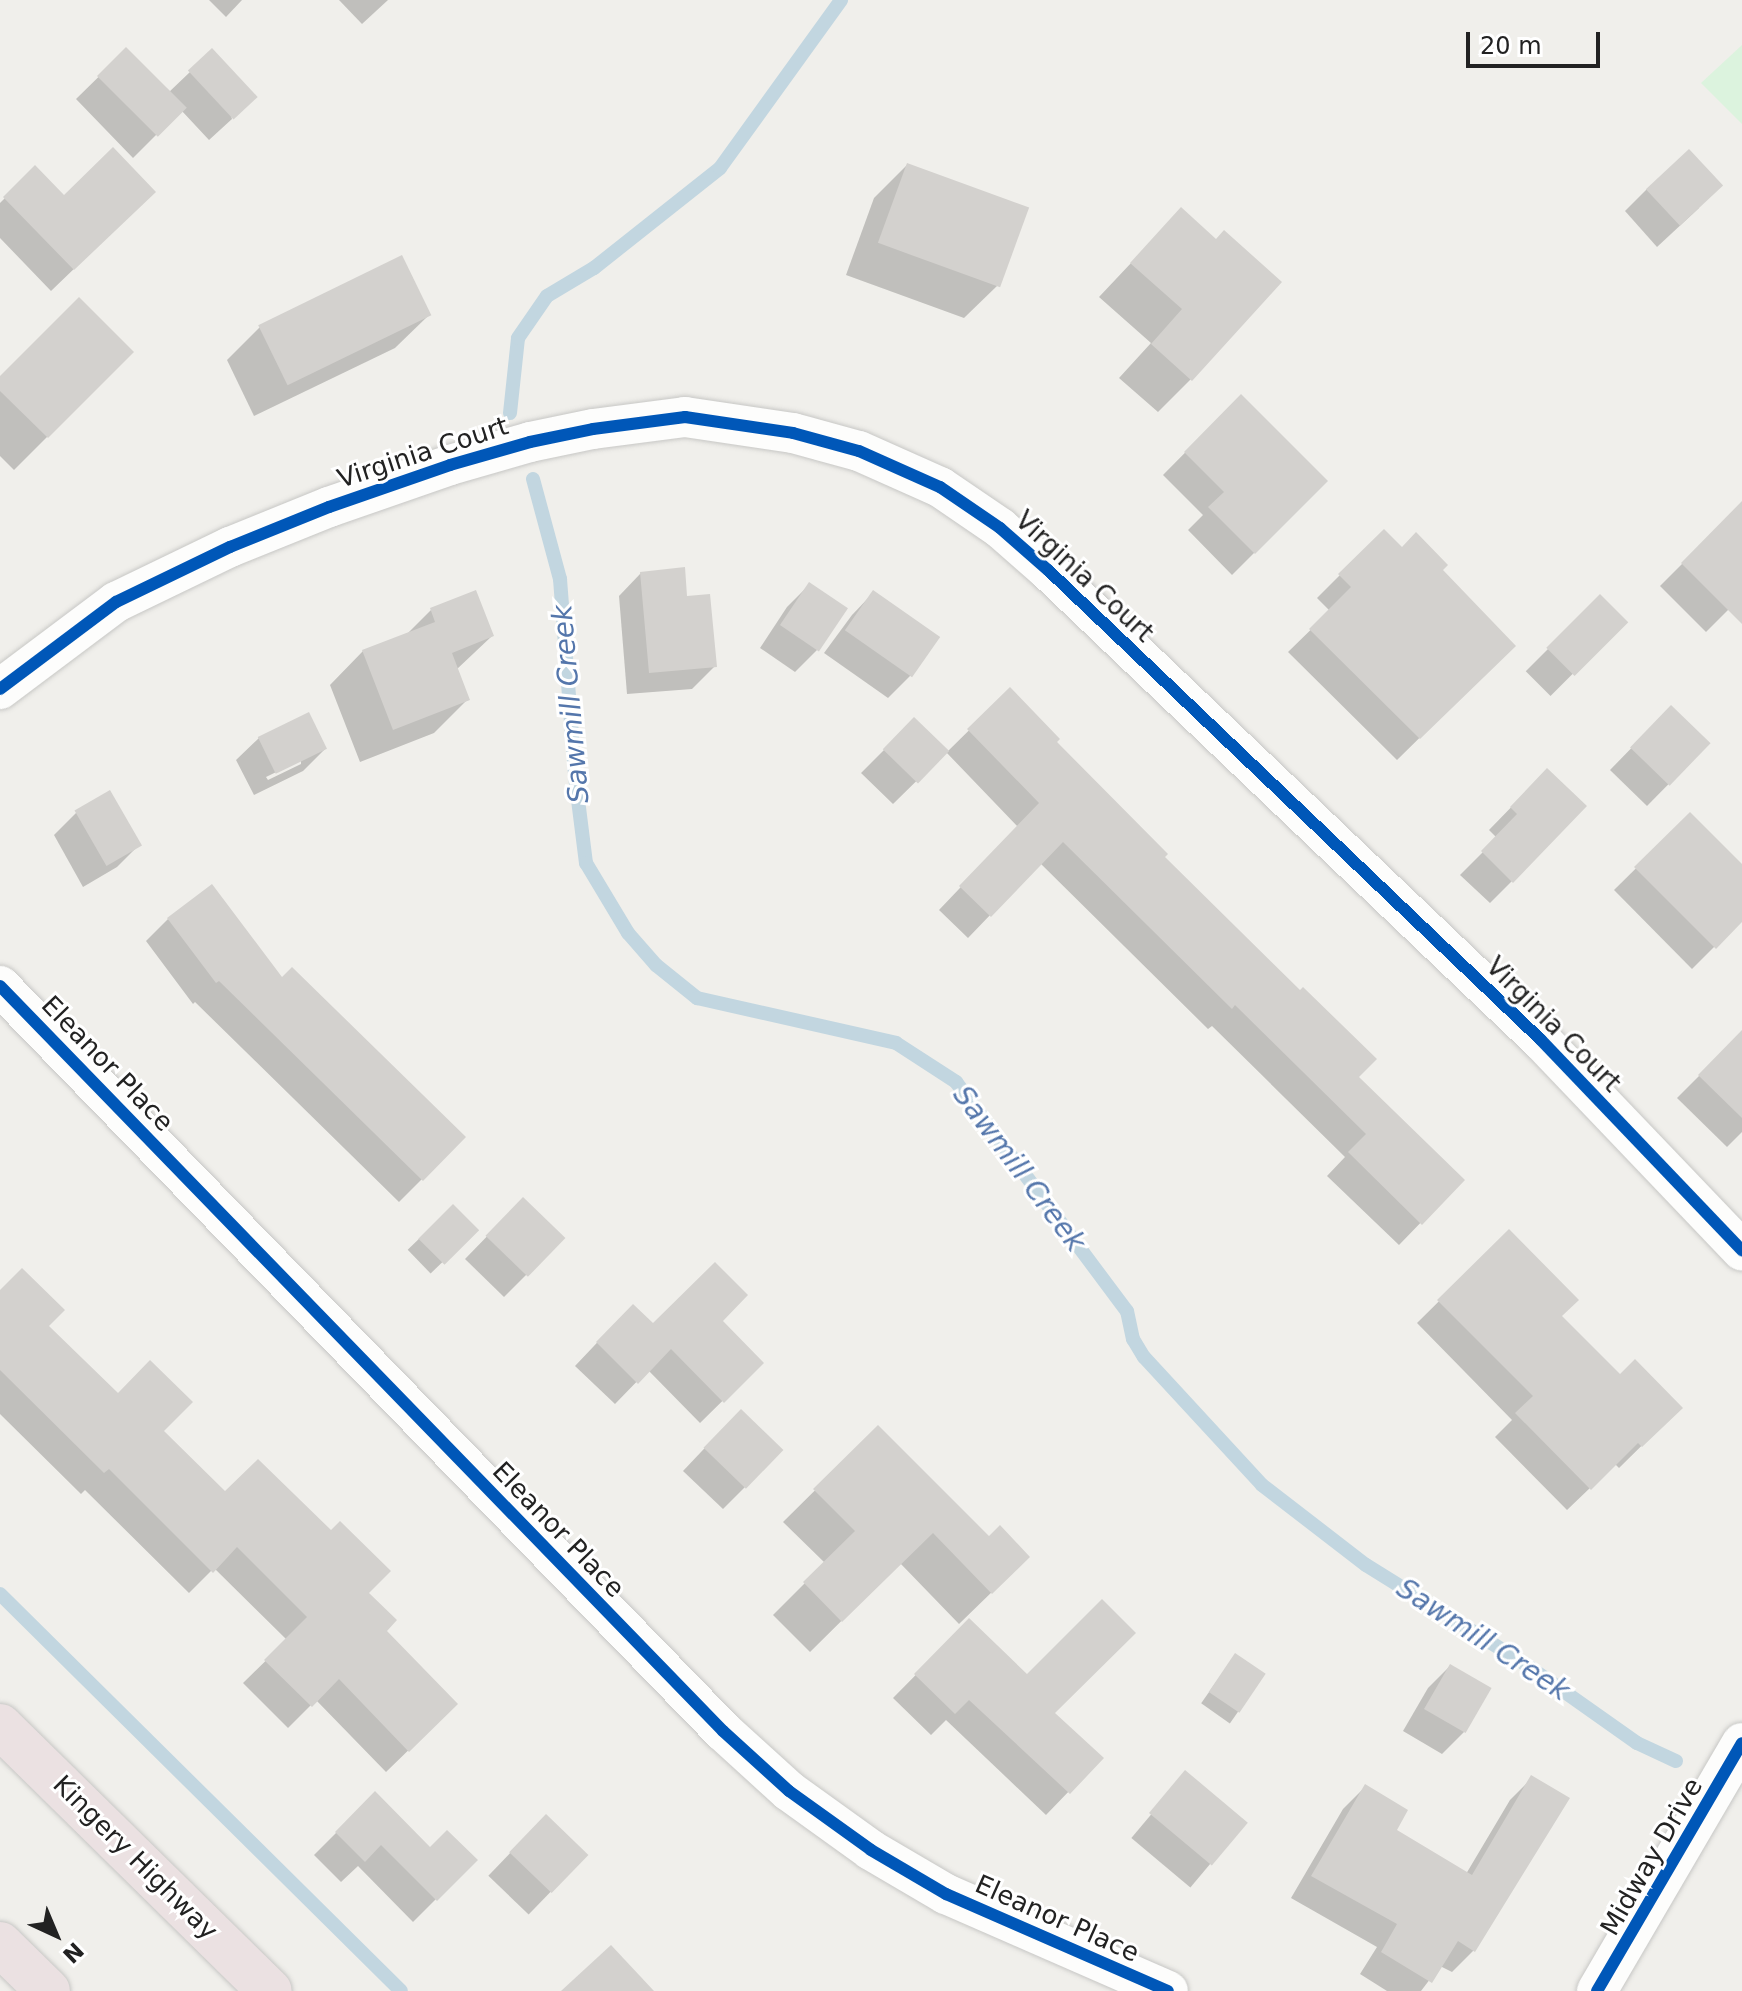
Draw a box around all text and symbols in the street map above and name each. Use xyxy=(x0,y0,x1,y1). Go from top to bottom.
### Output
scale bar xyxy=(1470,16,1604,66)
text: 20 m xyxy=(1480,32,1542,60)
street label: Virginia Court xyxy=(334,411,512,495)
street label: Virginia Court xyxy=(1008,505,1160,649)
water label: Sawmill Creek xyxy=(546,603,596,805)
street label: Virginia Court xyxy=(1479,951,1627,1099)
street label: Eleanor Place xyxy=(35,990,179,1138)
water label: Sawmill Creek xyxy=(946,1079,1092,1259)
street label: Eleanor Place xyxy=(486,1456,630,1604)
water label: Sawmill Creek xyxy=(1390,1572,1576,1708)
street label: Kingery Highway xyxy=(46,1769,224,1947)
street label: Midway Drive xyxy=(1594,1773,1710,1941)
street label: Eleanor Place xyxy=(970,1869,1144,1969)
north arrow xyxy=(16,1895,96,1975)
text: N xyxy=(58,1937,88,1968)

